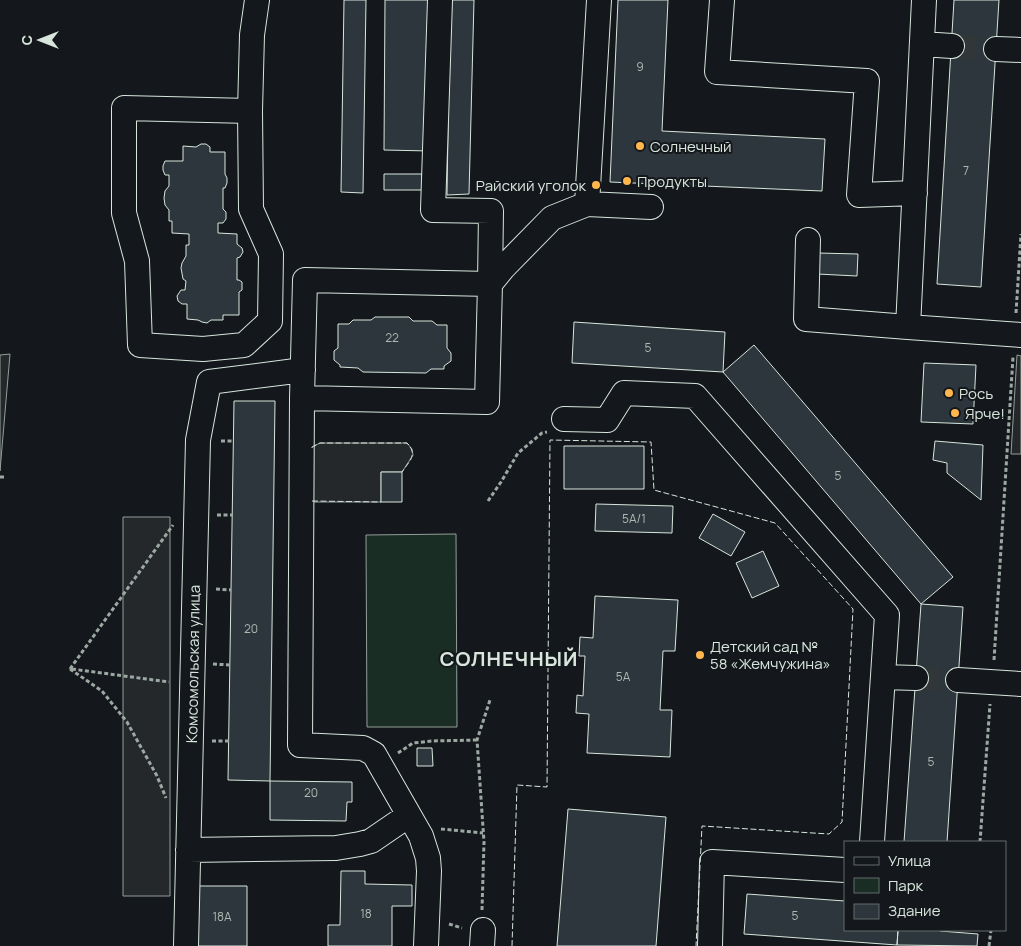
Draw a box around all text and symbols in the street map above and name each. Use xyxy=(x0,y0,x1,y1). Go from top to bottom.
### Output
north arrow xyxy=(15,15,65,65)
text: С xyxy=(17,35,36,45)
house number: 9 xyxy=(636,58,644,75)
place label: Солнечный xyxy=(650,136,731,157)
marker: Солнечный xyxy=(634,140,646,152)
house number: 7 xyxy=(963,162,969,179)
place label: Продукты xyxy=(637,171,707,192)
place label: Райский уголок xyxy=(476,175,587,196)
marker: Продукты xyxy=(621,175,633,187)
marker: Райский уголок xyxy=(590,179,602,191)
house number: 22 xyxy=(385,329,399,346)
house number: 5 xyxy=(645,339,652,356)
place label: Рось xyxy=(959,383,993,404)
marker: Рось xyxy=(943,387,955,399)
place label: Ярче! xyxy=(965,403,1005,424)
marker: Ярче! xyxy=(949,407,961,419)
house number: 5 xyxy=(835,467,842,484)
house number: 5А/1 xyxy=(622,510,646,527)
street label: Комсомольская улица xyxy=(181,585,205,743)
house number: 20 xyxy=(244,620,258,637)
place label: Детский сад № 58 «Жемчужина» xyxy=(710,636,831,674)
district label: СОЛНЕЧНЫЙ xyxy=(440,645,578,672)
marker: Детский сад № 58 «Жемчужина» xyxy=(694,649,706,661)
house number: 5А xyxy=(616,668,631,685)
house number: 5 xyxy=(928,753,935,770)
house number: 20 xyxy=(304,784,318,801)
legend xyxy=(844,841,1006,931)
text: Улица xyxy=(888,850,931,871)
text: Парк xyxy=(888,875,924,896)
text: Здание xyxy=(888,900,941,921)
house number: 18 xyxy=(360,905,372,922)
house number: 5 xyxy=(792,907,799,924)
house number: 18А xyxy=(212,908,232,925)

